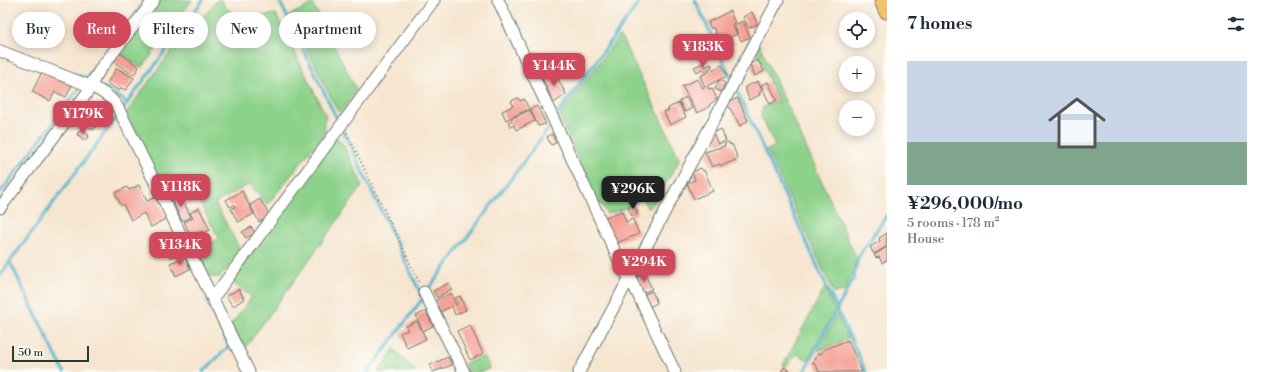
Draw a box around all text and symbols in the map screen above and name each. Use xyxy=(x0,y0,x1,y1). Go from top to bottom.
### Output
chip: Buy xyxy=(12,12,65,48)
chip: Rent xyxy=(73,12,131,48)
chip: Filters xyxy=(139,12,208,48)
chip: New xyxy=(216,12,271,48)
chip: Apartment xyxy=(279,12,376,48)
map controls xyxy=(839,12,875,136)
button: locate xyxy=(839,12,875,48)
text: 7 homes xyxy=(907,13,972,35)
icon: filters xyxy=(1225,13,1247,35)
pin: ¥183K xyxy=(675,34,731,68)
text: ¥183K xyxy=(682,39,724,55)
pin: ¥144K xyxy=(526,53,582,87)
button: + xyxy=(839,56,875,92)
text: ¥144K xyxy=(532,58,576,74)
icon: home xyxy=(1041,87,1113,159)
button: − xyxy=(839,100,875,136)
pin: ¥179K xyxy=(55,101,111,135)
text: ¥179K xyxy=(62,106,104,122)
pin: ¥118K xyxy=(153,174,209,208)
pin: ¥296K xyxy=(605,176,661,210)
text: ¥118K xyxy=(160,179,202,195)
text: ¥296K xyxy=(610,181,656,197)
text: ¥296,000/mo xyxy=(907,193,1023,215)
text: 5 rooms · 178 m² xyxy=(907,215,999,231)
text: House xyxy=(907,231,944,247)
pin: ¥134K xyxy=(152,232,208,266)
text: ¥134K xyxy=(158,237,202,253)
pin: ¥294K xyxy=(616,249,672,283)
text: ¥294K xyxy=(621,254,667,270)
scale bar xyxy=(12,344,89,363)
text: 50 m xyxy=(18,346,43,360)

